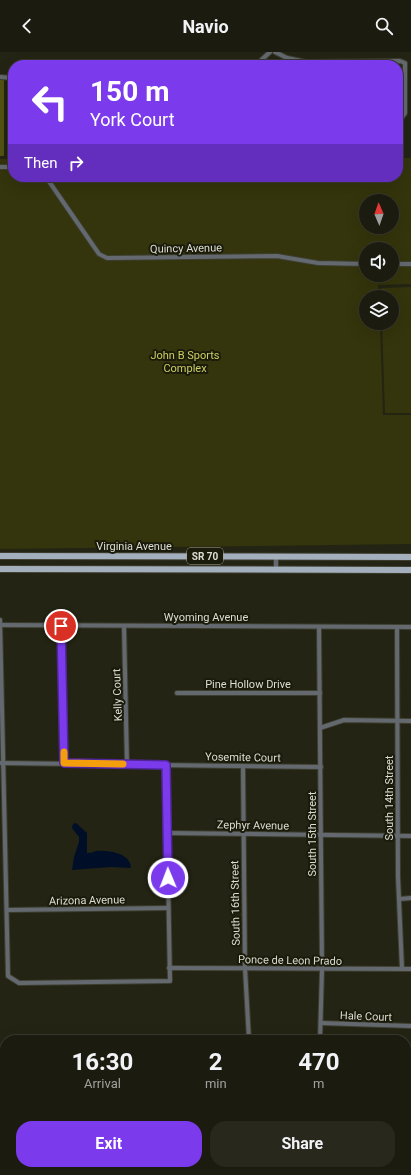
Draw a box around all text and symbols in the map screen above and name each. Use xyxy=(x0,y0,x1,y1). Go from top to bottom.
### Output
icon: back xyxy=(16,15,38,37)
icon: search xyxy=(373,15,395,37)
text: Navio xyxy=(182,16,229,37)
text: 150 m xyxy=(90,75,169,108)
icon: left xyxy=(24,76,76,128)
text: York Court xyxy=(90,109,175,130)
icon: right xyxy=(65,152,87,174)
text: Then xyxy=(24,154,57,172)
north arrow xyxy=(359,194,399,234)
map controls xyxy=(359,194,399,330)
street label: Quincy Avenue xyxy=(150,241,222,256)
button: sound xyxy=(359,242,399,282)
button: layers xyxy=(359,290,399,330)
park label: John B Sports Complex xyxy=(150,349,220,375)
street label: Virginia Avenue xyxy=(96,540,172,553)
road number: SR 70 xyxy=(187,548,223,564)
pin xyxy=(44,609,78,643)
street label: Wyoming Avenue xyxy=(164,611,248,624)
icon: arrive xyxy=(50,615,72,637)
street label: Kelly Court xyxy=(110,668,125,722)
street label: Pine Hollow Drive xyxy=(205,678,291,691)
street label: Yosemite Court xyxy=(205,750,281,765)
street label: South 14th Street xyxy=(383,755,396,841)
street label: South 15th Street xyxy=(306,791,319,877)
street label: Zephyr Avenue xyxy=(217,818,289,833)
position arrow xyxy=(147,857,189,899)
street label: South 16th Street xyxy=(228,860,243,946)
street label: Arizona Avenue xyxy=(49,893,125,908)
street label: Ponce de Leon Prado xyxy=(238,953,342,968)
street label: Hale Court xyxy=(340,1009,393,1024)
text: 16:30 xyxy=(72,1048,133,1076)
text: 2 xyxy=(209,1048,223,1076)
text: 470 xyxy=(298,1048,339,1076)
text: Arrival xyxy=(84,1076,121,1091)
text: min xyxy=(205,1076,227,1091)
text: m xyxy=(313,1076,325,1091)
button: Exit xyxy=(16,1121,202,1167)
button: Share xyxy=(210,1121,395,1167)

